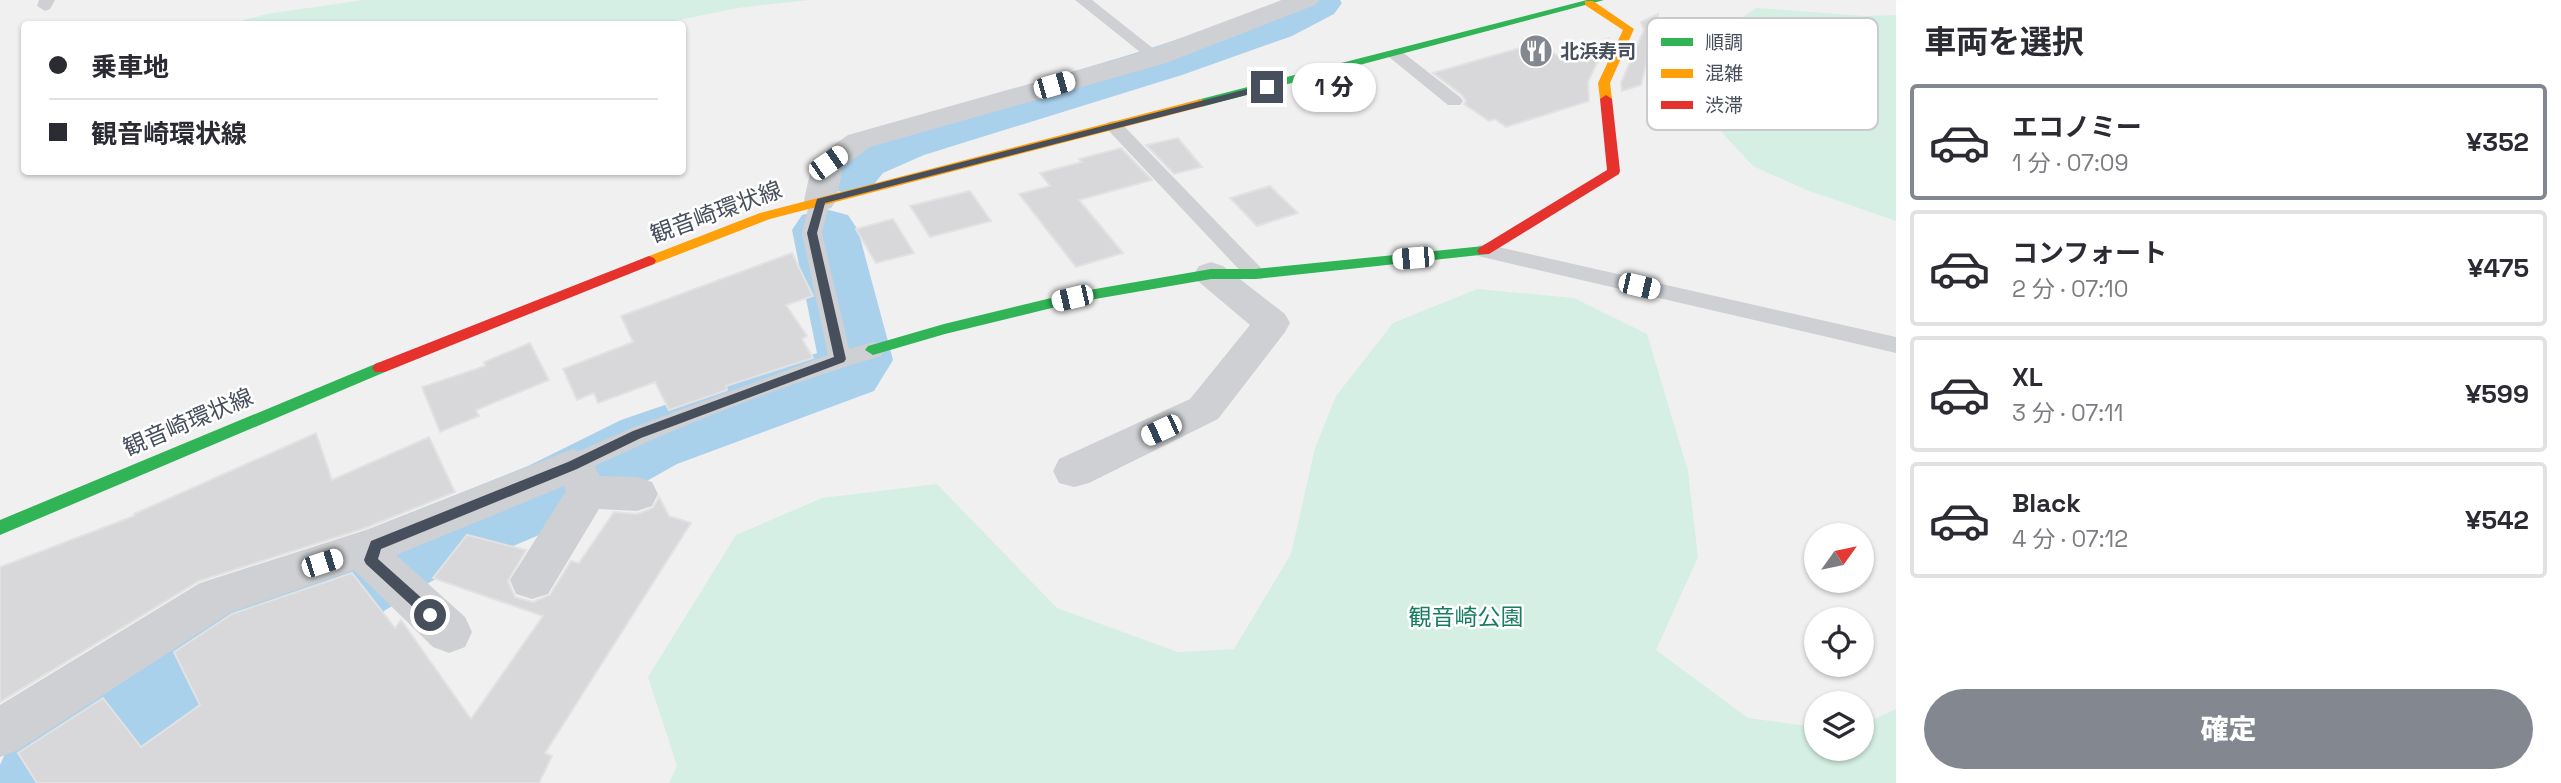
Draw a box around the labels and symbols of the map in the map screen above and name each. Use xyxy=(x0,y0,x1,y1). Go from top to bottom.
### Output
legend xyxy=(1647,18,1878,130)
text: 順調 xyxy=(1705,30,1743,55)
restaurant icon: 北浜寿司 xyxy=(1517,32,1555,70)
place label: 北浜寿司 xyxy=(1560,39,1636,64)
text: 混雑 xyxy=(1705,61,1743,86)
callout: 1 分 xyxy=(1292,62,1376,112)
car xyxy=(1031,69,1078,101)
route end xyxy=(1251,71,1283,103)
text: 渋滞 xyxy=(1705,93,1743,118)
car xyxy=(805,142,852,184)
street label: 観音崎環状線 xyxy=(646,174,786,250)
car xyxy=(1392,246,1435,270)
car xyxy=(1617,271,1662,301)
car xyxy=(1050,283,1095,313)
street label: 観音崎環状線 xyxy=(119,381,257,463)
car xyxy=(1138,412,1185,448)
north arrow xyxy=(1804,523,1874,593)
car xyxy=(299,547,346,579)
route start xyxy=(414,599,446,631)
park label: 観音崎公園 xyxy=(1409,602,1524,632)

